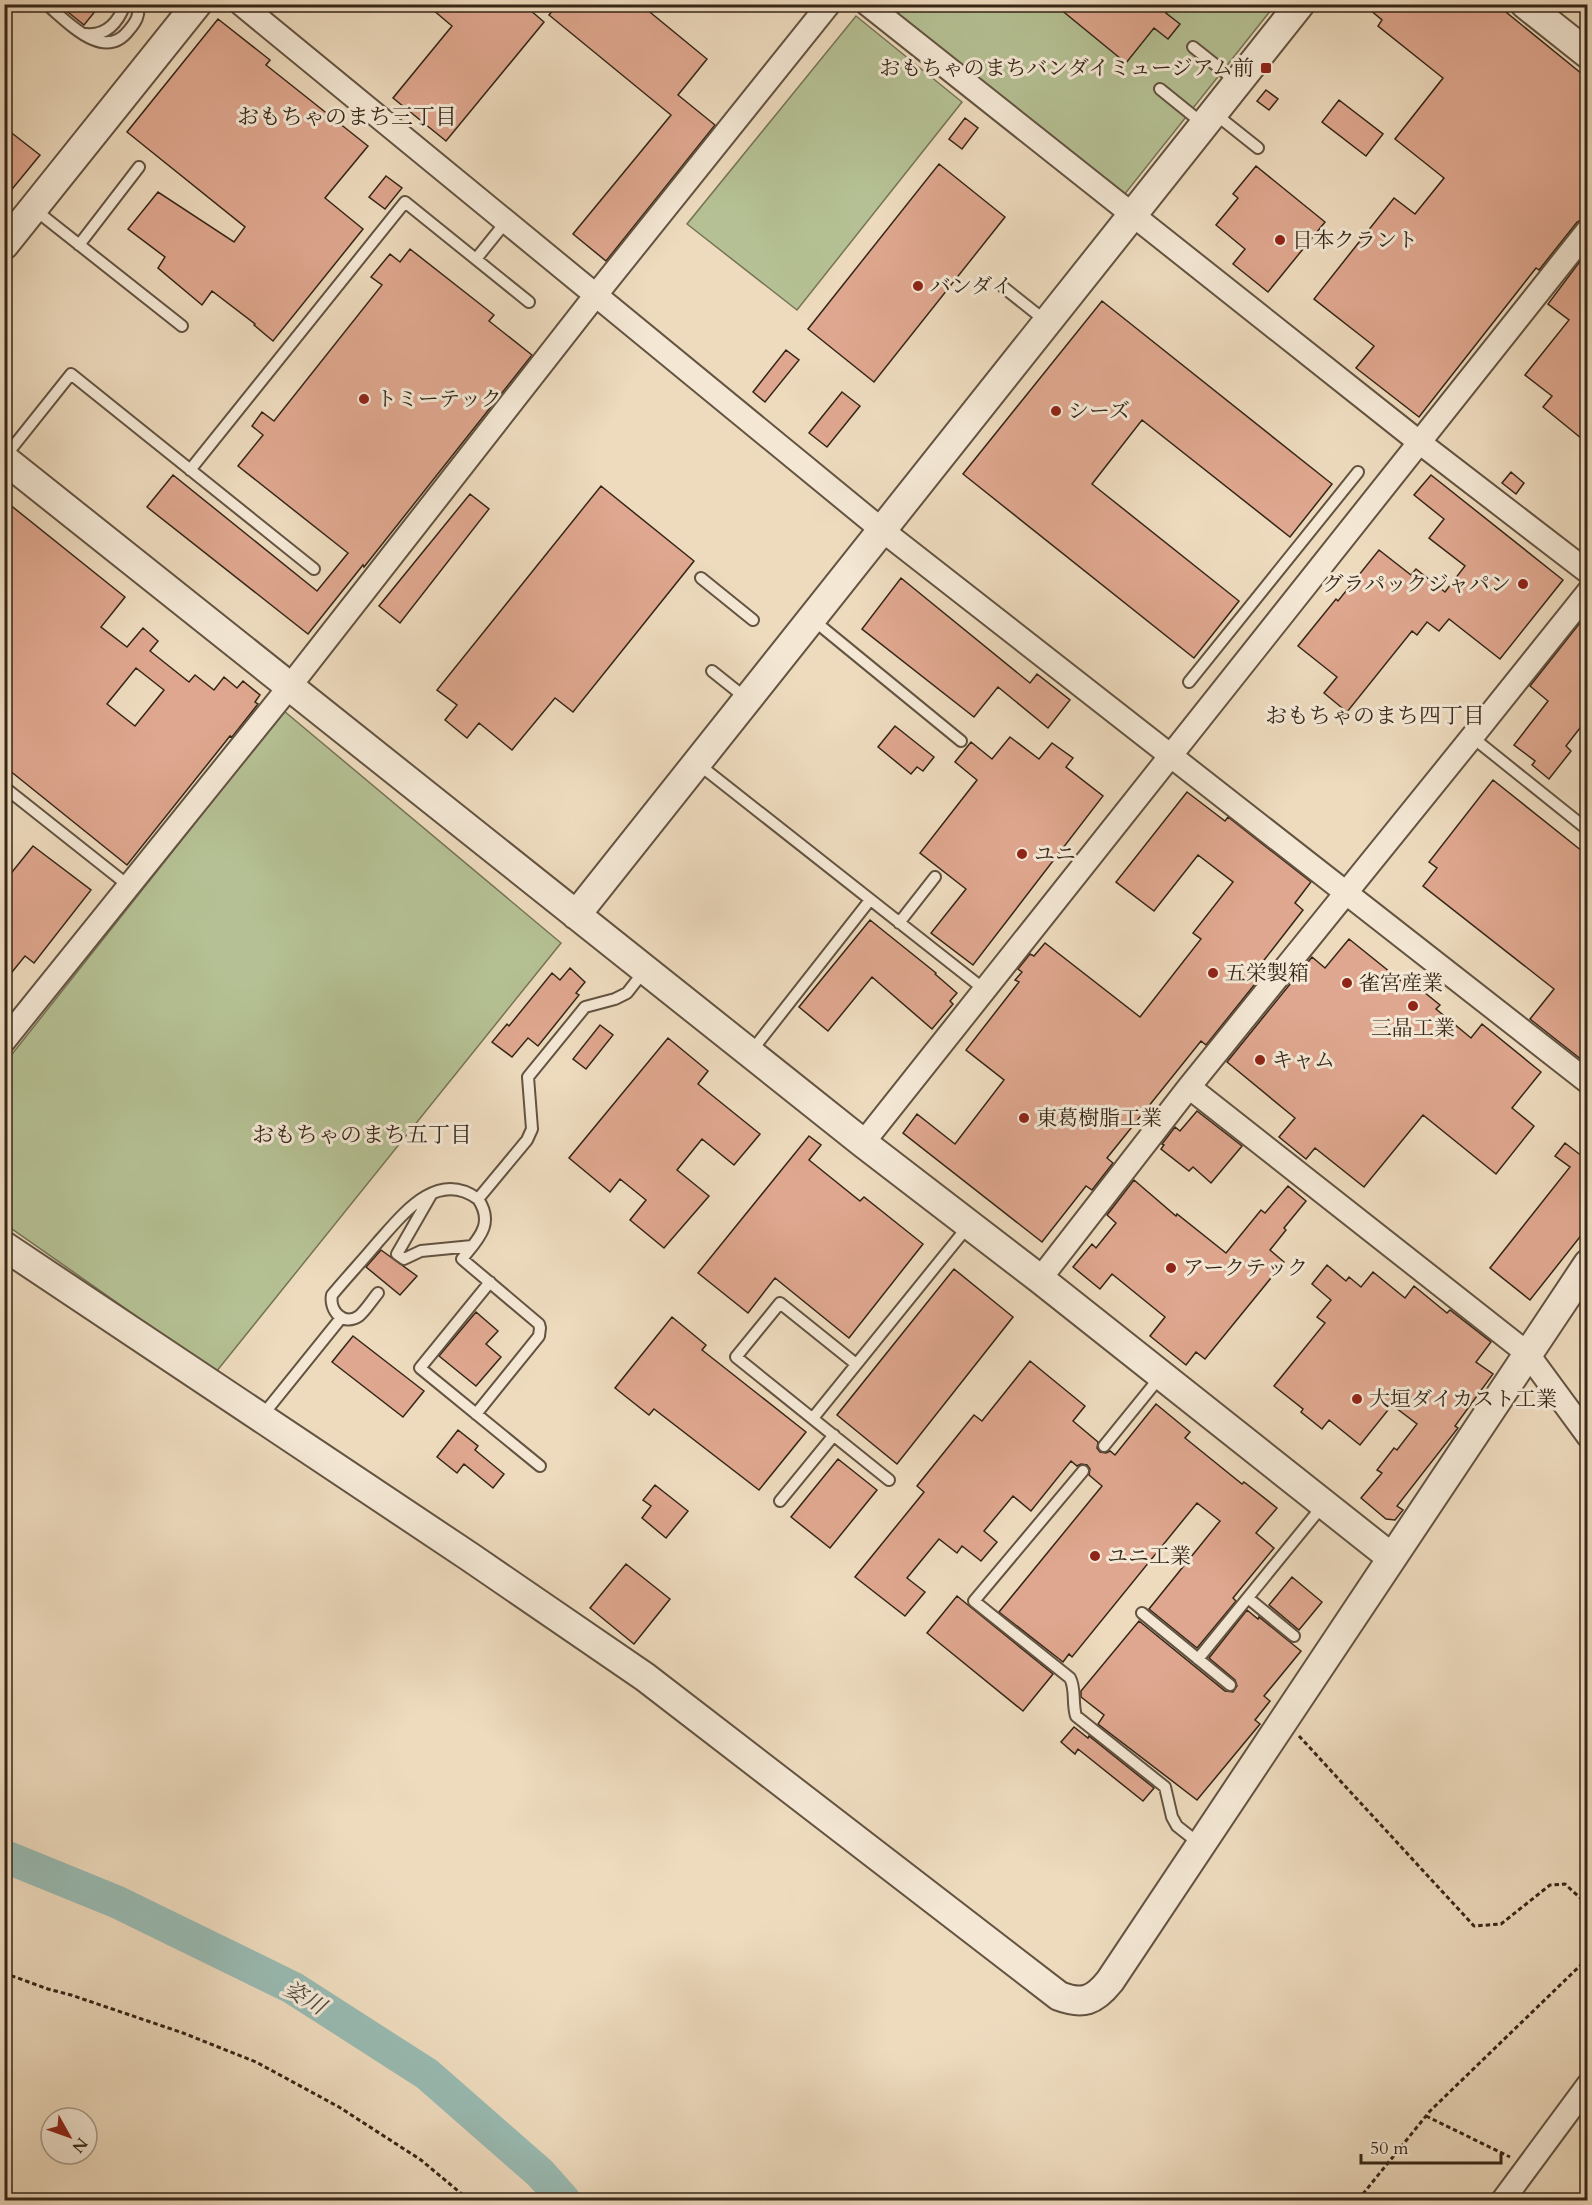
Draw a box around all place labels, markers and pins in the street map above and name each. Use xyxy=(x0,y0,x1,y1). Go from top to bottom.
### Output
place label: おもちゃのまちバンダイミュージアム前 xyxy=(880,54,1254,83)
marker: おもちゃのまちバンダイミュージアム前 xyxy=(1259,61,1273,75)
place label: 日本クラント xyxy=(1292,226,1418,255)
marker: 日本クラント xyxy=(1273,233,1287,247)
place label: バンダイ xyxy=(930,272,1013,301)
marker: バンダイ xyxy=(911,279,925,293)
place label: トミーテック xyxy=(376,385,502,414)
marker: トミーテック xyxy=(357,392,371,406)
place label: シーズ xyxy=(1068,397,1130,426)
marker: シーズ xyxy=(1049,404,1063,418)
place label: グラパックジャパン xyxy=(1322,570,1511,599)
marker: グラパックジャパン xyxy=(1516,577,1530,591)
place label: ユニ xyxy=(1034,840,1076,869)
marker: ユニ xyxy=(1015,847,1029,861)
place label: 五栄製箱 xyxy=(1225,959,1309,988)
marker: 五栄製箱 xyxy=(1206,966,1220,980)
place label: 雀宮産業 xyxy=(1359,969,1443,998)
marker: 雀宮産業 xyxy=(1340,976,1354,990)
marker: 三晶工業 xyxy=(1406,999,1420,1013)
place label: 三晶工業 xyxy=(1371,1014,1455,1043)
place label: キャム xyxy=(1272,1046,1335,1075)
marker: キャム xyxy=(1253,1053,1267,1067)
place label: 東葛樹脂工業 xyxy=(1036,1104,1162,1133)
marker: 東葛樹脂工業 xyxy=(1017,1111,1031,1125)
place label: アークテック xyxy=(1183,1254,1308,1283)
marker: アークテック xyxy=(1164,1261,1178,1275)
place label: 大垣ダイカスト工業 xyxy=(1369,1385,1557,1414)
marker: 大垣ダイカスト工業 xyxy=(1350,1392,1364,1406)
place label: ユニ工業 xyxy=(1107,1542,1191,1571)
marker: ユニ工業 xyxy=(1088,1549,1102,1563)

